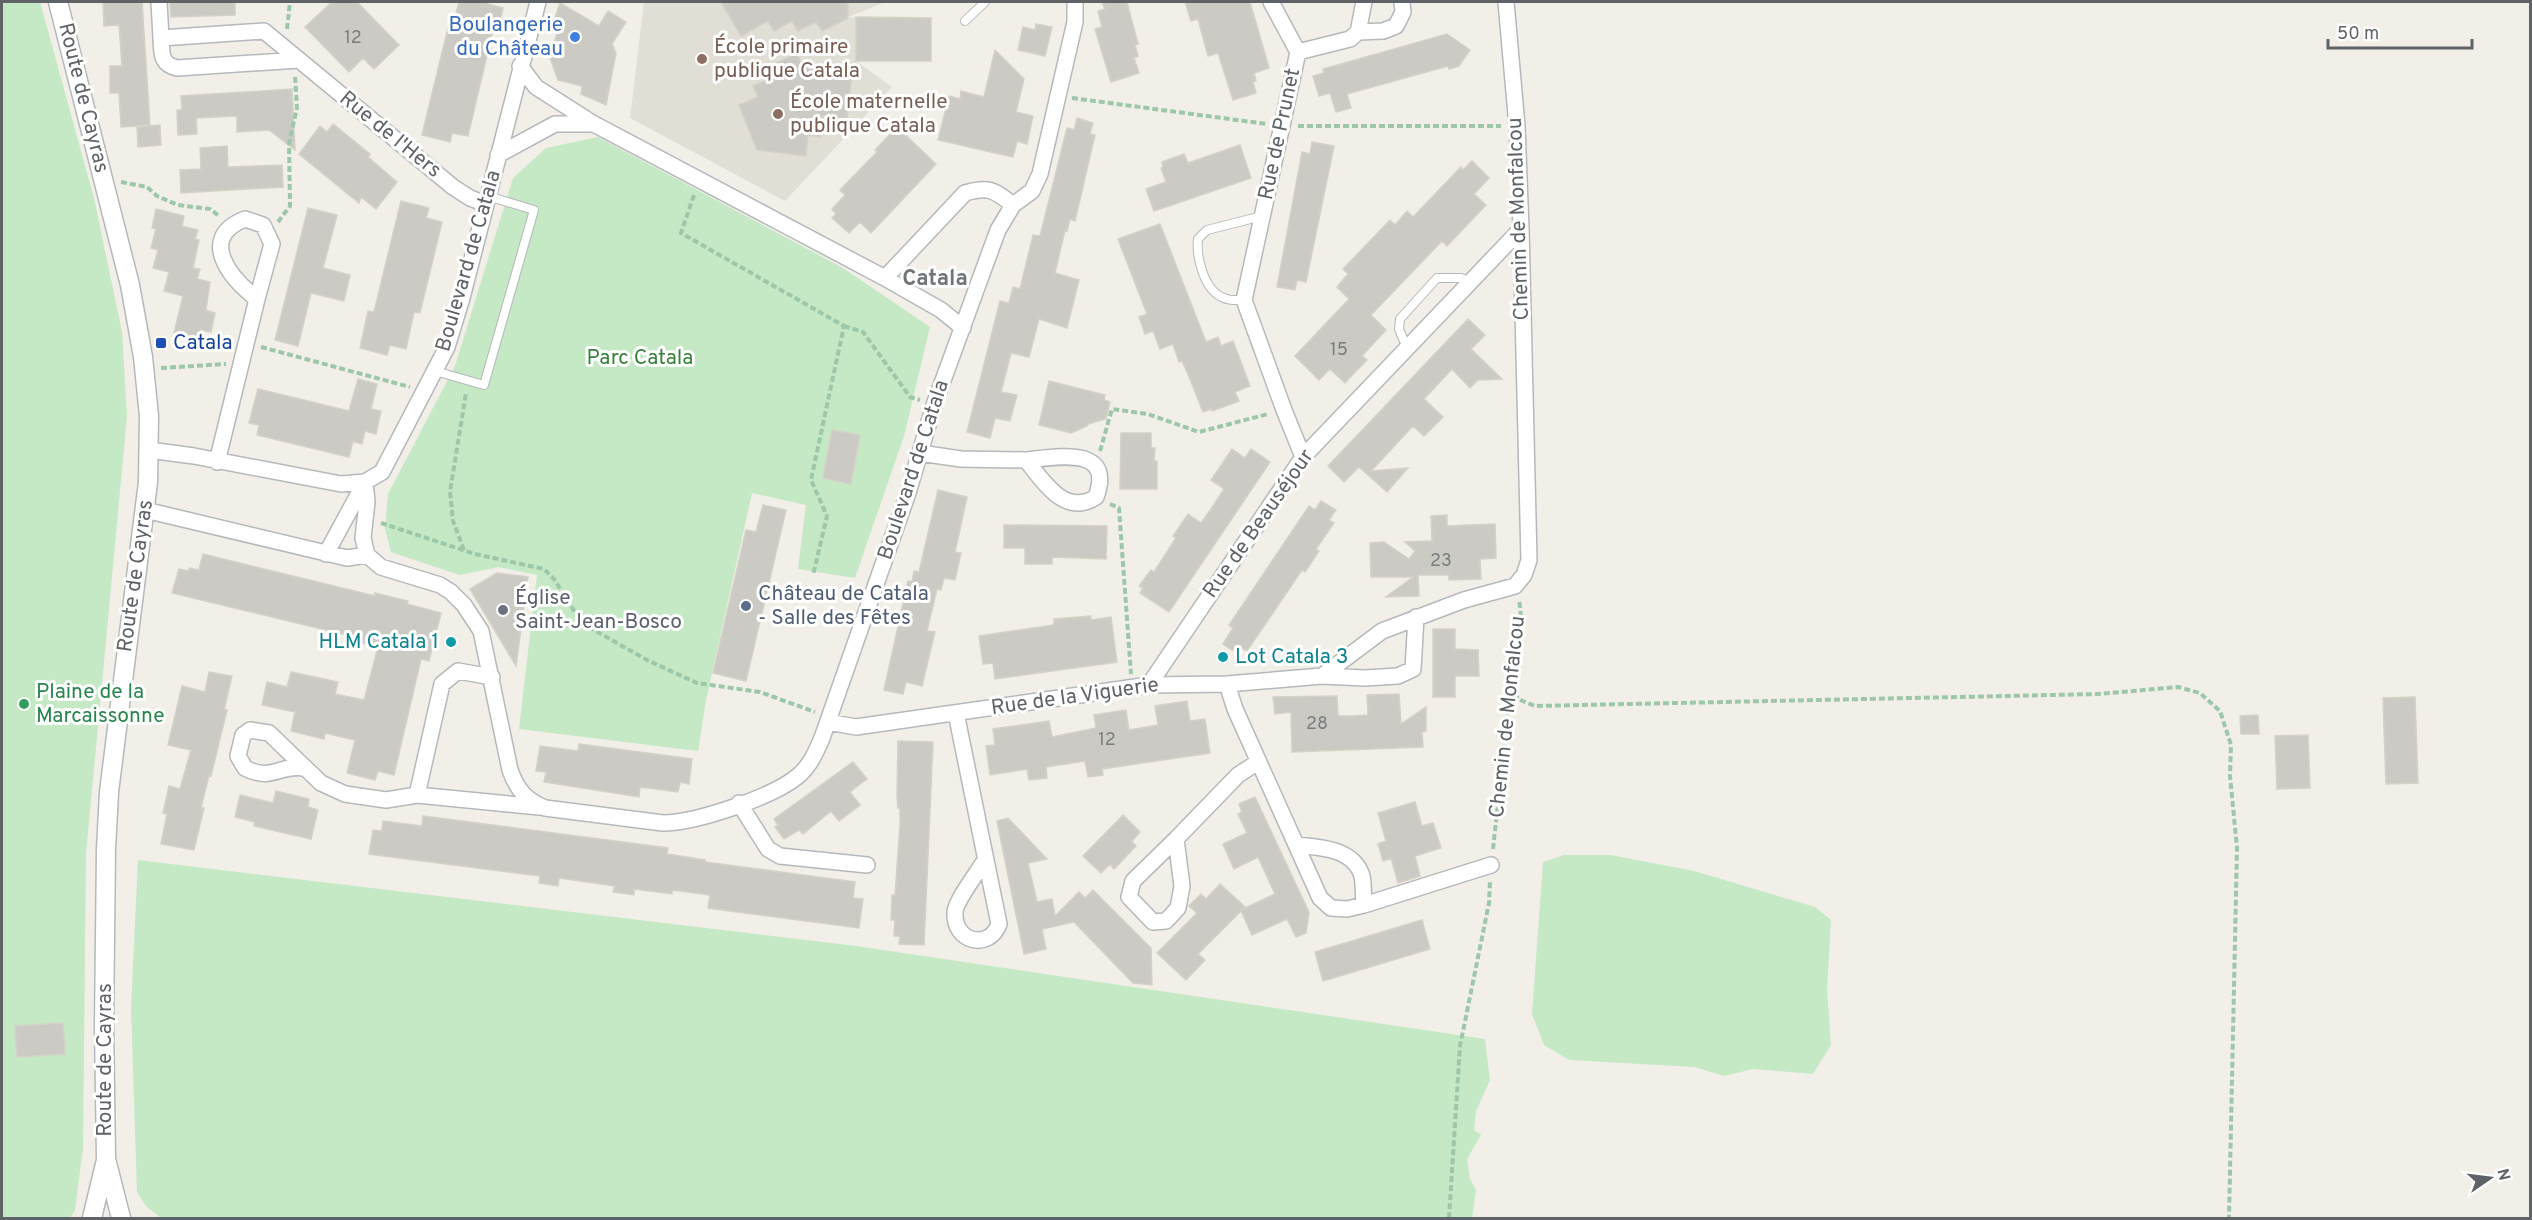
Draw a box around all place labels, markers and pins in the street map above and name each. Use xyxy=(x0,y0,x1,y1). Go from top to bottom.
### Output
place label: Boulangerie du Château xyxy=(449,12,563,63)
marker: Boulangerie du Château xyxy=(568,30,582,44)
place label: École primaire publique Catala xyxy=(714,33,860,85)
marker: École primaire publique Catala xyxy=(695,52,709,66)
place label: École maternelle publique Catala xyxy=(790,88,948,140)
marker: École maternelle publique Catala xyxy=(771,107,785,121)
place label: Catala xyxy=(173,330,233,357)
marker: Catala xyxy=(154,336,168,350)
place label: Château de Catala - Salle des Fêtes xyxy=(758,581,929,632)
place label: Église Saint-Jean-Bosco xyxy=(515,584,682,636)
marker: Château de Catala - Salle des Fêtes xyxy=(739,599,753,613)
marker: Église Saint-Jean-Bosco xyxy=(496,603,510,617)
place label: HLM Catala 1 xyxy=(318,629,439,656)
marker: HLM Catala 1 xyxy=(444,635,458,649)
place label: Lot Catala 3 xyxy=(1235,644,1348,671)
marker: Lot Catala 3 xyxy=(1216,650,1230,664)
place label: Plaine de la Marcaissonne xyxy=(36,679,165,730)
marker: Plaine de la Marcaissonne xyxy=(17,697,31,711)

